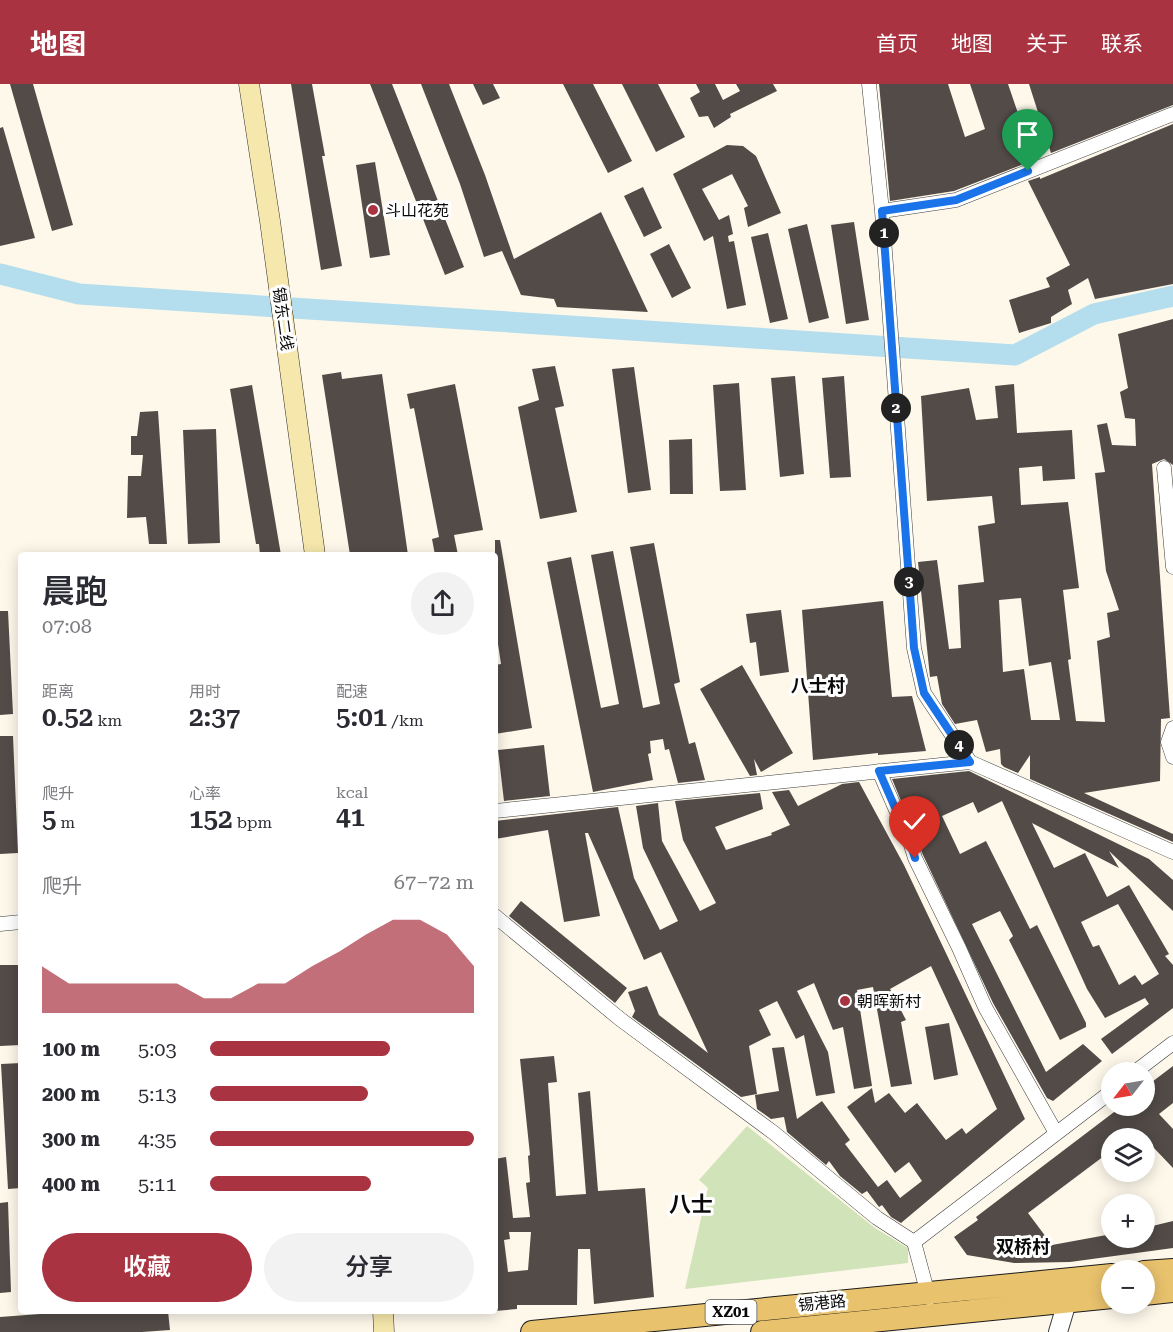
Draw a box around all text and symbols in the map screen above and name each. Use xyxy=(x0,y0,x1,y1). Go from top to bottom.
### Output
text: 地图 xyxy=(30,28,86,61)
text: 首页 xyxy=(876,32,918,56)
text: 地图 xyxy=(951,32,993,56)
text: 关于 xyxy=(1026,32,1068,56)
text: 联系 xyxy=(1101,32,1143,56)
pin xyxy=(1002,109,1053,171)
icon: arrive xyxy=(1011,118,1044,151)
place label: 斗山花苑 xyxy=(385,201,449,220)
marker: 斗山花苑 xyxy=(366,203,380,217)
pin: 1 xyxy=(869,218,899,248)
text: 1 xyxy=(880,223,888,242)
street label: 锡东二线 xyxy=(269,286,297,352)
pin: 2 xyxy=(881,393,911,423)
text: 2 xyxy=(892,398,900,417)
pin: 3 xyxy=(894,567,924,597)
text: 晨跑 xyxy=(42,572,108,611)
button: share xyxy=(411,572,474,635)
text: 3 xyxy=(905,572,913,591)
text: 07:08 xyxy=(42,614,92,638)
district label: 八士村 xyxy=(791,675,845,696)
text: 距离 xyxy=(42,682,74,701)
text: 用时 xyxy=(189,682,221,701)
text: 配速 xyxy=(336,682,368,701)
text: 0.52 xyxy=(42,702,93,732)
text: 2:37 xyxy=(189,702,240,732)
text: 5:01 xyxy=(336,702,387,732)
text: km xyxy=(93,711,122,730)
text: /km xyxy=(387,711,424,730)
pin: 4 xyxy=(944,730,974,760)
text: 4 xyxy=(955,735,963,754)
text: kcal xyxy=(336,783,368,802)
text: 爬升 xyxy=(42,784,74,803)
text: 心率 xyxy=(189,784,221,803)
pin xyxy=(889,796,940,858)
text: 41 xyxy=(336,802,365,832)
text: 5 xyxy=(42,804,57,834)
text: 152 xyxy=(189,804,233,834)
icon: check xyxy=(898,805,931,838)
text: m xyxy=(57,813,75,832)
text: bpm xyxy=(233,813,272,832)
text: 67–72 m xyxy=(394,870,474,894)
text: 爬升 xyxy=(42,874,82,898)
place label: 朝晖新村 xyxy=(857,992,921,1011)
marker: 朝晖新村 xyxy=(838,994,852,1008)
text: 100 m xyxy=(42,1037,100,1061)
text: 5:03 xyxy=(138,1037,177,1061)
north arrow xyxy=(1101,1062,1155,1116)
map controls xyxy=(1101,1062,1155,1314)
text: 200 m xyxy=(42,1082,100,1106)
text: 5:13 xyxy=(138,1082,177,1106)
text: 300 m xyxy=(42,1127,100,1151)
text: 4:35 xyxy=(138,1127,177,1151)
button: layers xyxy=(1101,1128,1155,1182)
text: 400 m xyxy=(42,1172,100,1196)
text: 5:11 xyxy=(138,1172,177,1196)
district label: 八士 xyxy=(669,1192,713,1217)
button: + xyxy=(1101,1194,1155,1248)
button: 收藏 xyxy=(42,1233,252,1302)
button: 分享 xyxy=(264,1233,474,1302)
district label: 双桥村 xyxy=(996,1236,1050,1257)
button: − xyxy=(1101,1260,1155,1314)
street label: 锡港路 xyxy=(797,1291,847,1315)
road number: XZ01 xyxy=(706,1300,756,1324)

